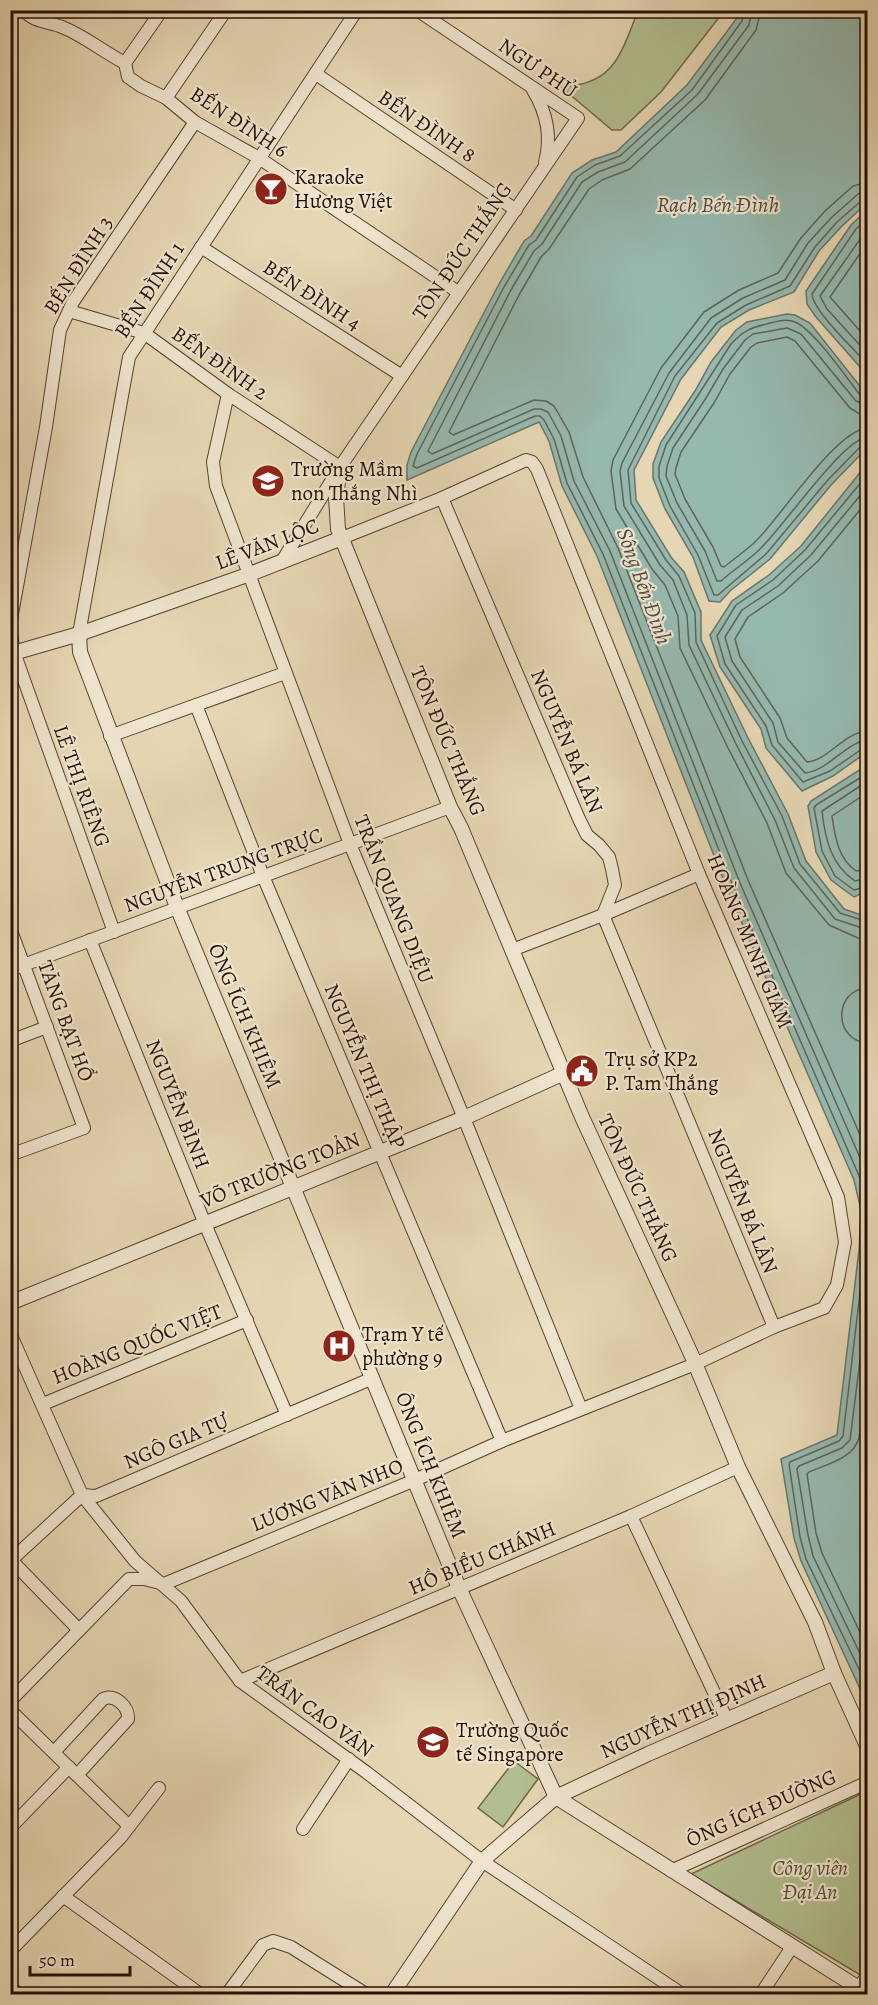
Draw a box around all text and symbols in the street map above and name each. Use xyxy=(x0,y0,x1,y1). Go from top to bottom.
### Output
street label: NGƯ PHỦ xyxy=(493,31,583,105)
street label: BẾN ĐÌNH 6 xyxy=(185,80,294,164)
street label: BẾN ĐÌNH 8 xyxy=(373,83,481,169)
place label: Karaoke Hương Việt xyxy=(294,163,393,215)
bar icon: Karaoke Hương Việt xyxy=(253,171,289,207)
street label: TÔN ĐỨC THẮNG xyxy=(406,177,518,325)
water label: Rạch Bến Đình xyxy=(657,190,779,220)
street label: BẾN ĐÌNH 3 xyxy=(37,211,119,319)
street label: BẾN ĐÌNH 1 xyxy=(108,237,190,343)
street label: BẾN ĐÌNH 4 xyxy=(258,253,366,337)
street label: BẾN ĐÌNH 2 xyxy=(166,319,274,407)
place label: Trường Mầm non Thắng Nhì xyxy=(291,455,418,507)
school or university icon: Trường Mầm non Thắng Nhì xyxy=(250,463,286,499)
street label: LÊ VĂN LỘC xyxy=(211,511,323,577)
water label: Sông Bến Đình xyxy=(609,524,679,649)
street label: TÔN ĐỨC THẮNG xyxy=(404,662,492,820)
street label: NGUYỄN BÁ LÂN xyxy=(524,665,610,817)
street label: LÊ THỊ RIÊNG xyxy=(47,721,117,851)
street label: TRẦN QUANG DIỆU xyxy=(347,811,441,987)
street label: NGUYỄN TRUNG TRỰC xyxy=(120,821,326,919)
street label: HOÀNG MINH GIÁM xyxy=(700,849,800,1033)
street label: ÔNG ÍCH KHIÊM xyxy=(202,939,288,1093)
street label: TĂNG BẠT HỔ xyxy=(31,957,101,1085)
street label: NGUYỄN THỊ THẬP xyxy=(318,979,413,1153)
street label: NGUYỄN BÌNH xyxy=(139,1035,217,1173)
place label: Trụ sở KP2 P. Tam Thắng xyxy=(605,1045,719,1097)
public building icon: Trụ sở KP2 P. Tam Thắng xyxy=(564,1053,600,1089)
street label: TÔN ĐỨC THẮNG xyxy=(591,1109,685,1267)
street label: NGUYỄN BÁ LÂN xyxy=(701,1124,785,1278)
street label: VÕ TRƯỜNG TOẢN xyxy=(195,1125,364,1215)
street label: HOÀNG QUỐC VIỆT xyxy=(48,1297,227,1391)
place label: Trạm Y tế phường 9 xyxy=(362,1320,444,1372)
hospital icon: Trạm Y tế phường 9 xyxy=(321,1328,357,1364)
street label: ÔNG ÍCH KHIÊM xyxy=(389,1388,473,1542)
street label: NGÔ GIA TỰ xyxy=(119,1406,233,1476)
street label: LƯƠNG VĂN NHO xyxy=(247,1452,407,1538)
street label: HỒ BIỂU CHÁNH xyxy=(404,1514,560,1602)
street label: TRẦN CAO VÂN xyxy=(251,1659,379,1763)
street label: NGUYỄN THỊ ĐỊNH xyxy=(596,1667,770,1765)
place label: Trường Quốc tế Singapore xyxy=(456,1716,569,1768)
school or university icon: Trường Quốc tế Singapore xyxy=(415,1724,451,1760)
street label: ÔNG ÍCH ĐƯỜNG xyxy=(681,1762,841,1854)
park label: Công viên Đại An xyxy=(772,1854,848,1906)
scale bar xyxy=(30,1939,130,1977)
text: 50 m xyxy=(39,1948,75,1972)

